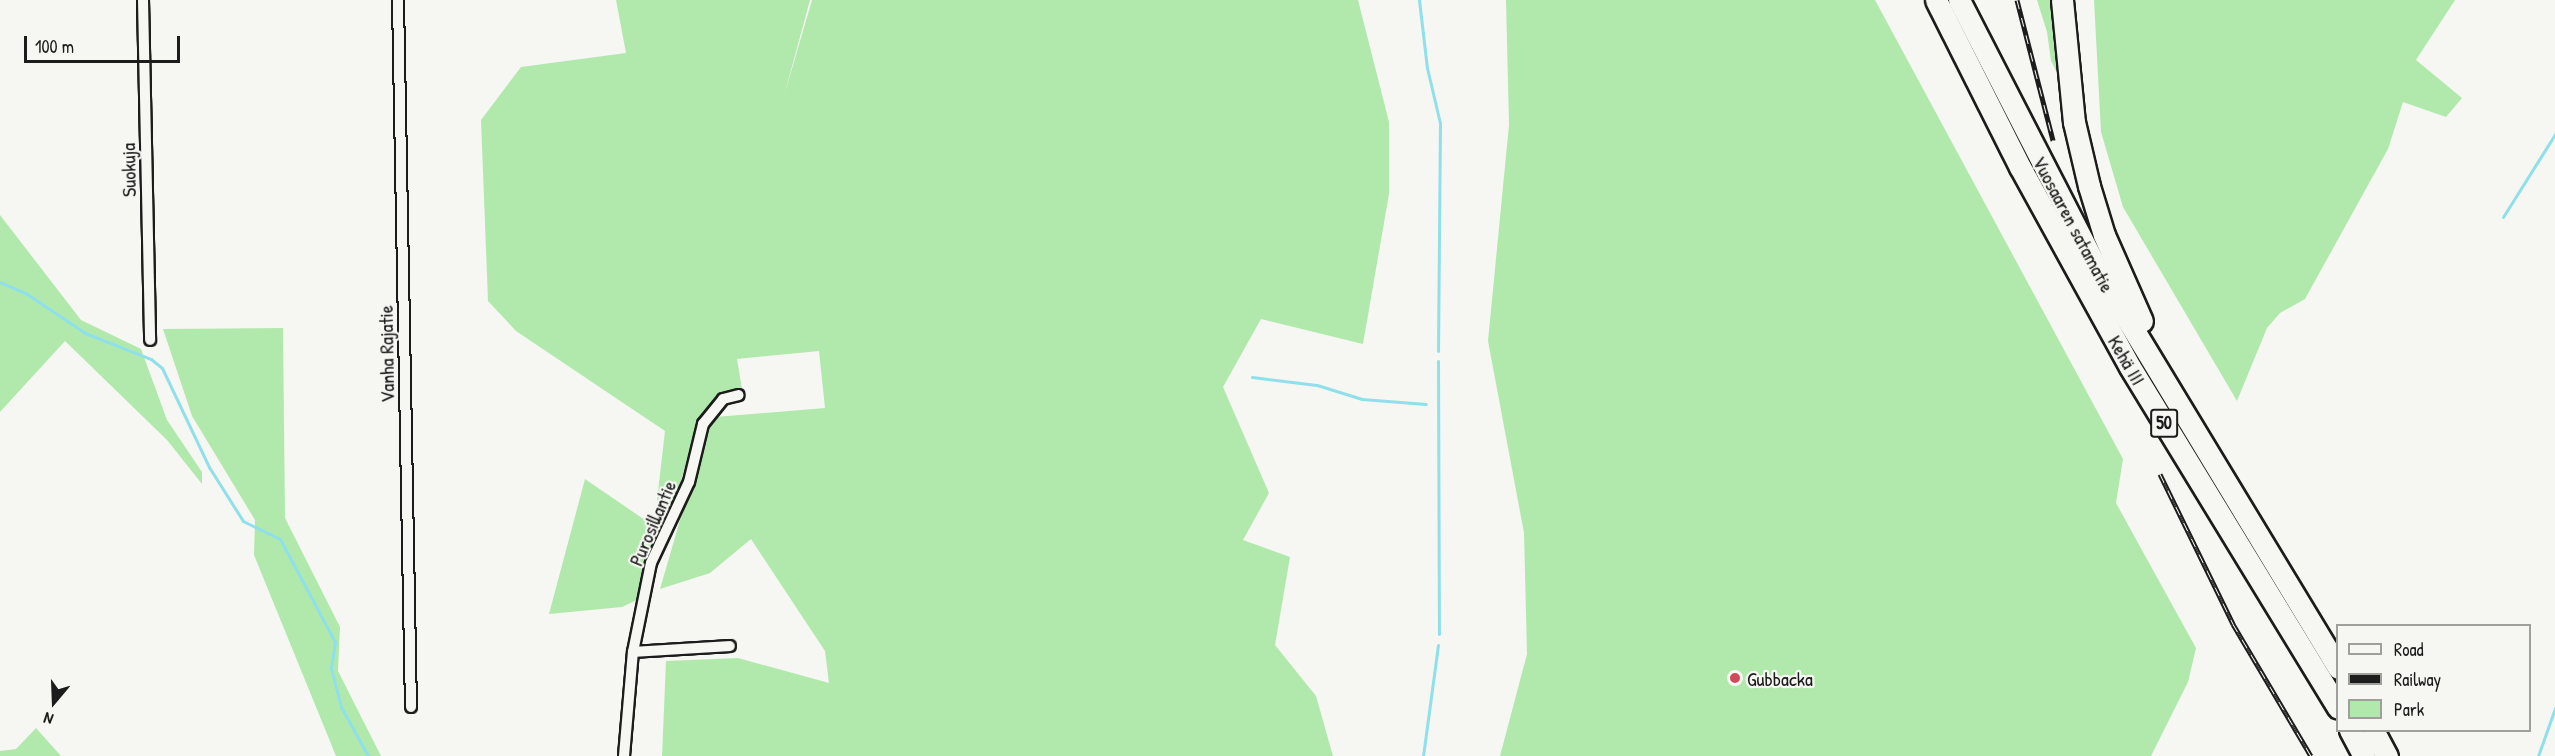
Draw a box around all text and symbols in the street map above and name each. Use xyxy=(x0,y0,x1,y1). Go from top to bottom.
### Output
scale bar xyxy=(27,24,183,62)
text: 100 m xyxy=(35,34,74,59)
street label: Suokuja xyxy=(116,143,140,197)
street label: Vuosaaren satamatie xyxy=(2028,152,2120,296)
street label: Vanha Rajatie xyxy=(373,305,399,403)
street label: Kehä III xyxy=(2103,331,2151,389)
road number: 50 xyxy=(2149,408,2179,438)
street label: Purosillantie xyxy=(623,477,681,569)
legend xyxy=(2336,624,2531,732)
text: Road xyxy=(2394,637,2424,662)
place label: Gubbacka xyxy=(1747,666,1813,690)
text: Railway xyxy=(2394,667,2441,692)
marker: Gubbacka xyxy=(1728,671,1742,685)
north arrow xyxy=(24,672,84,732)
text: Park xyxy=(2394,697,2424,722)
text: N xyxy=(41,707,56,731)

